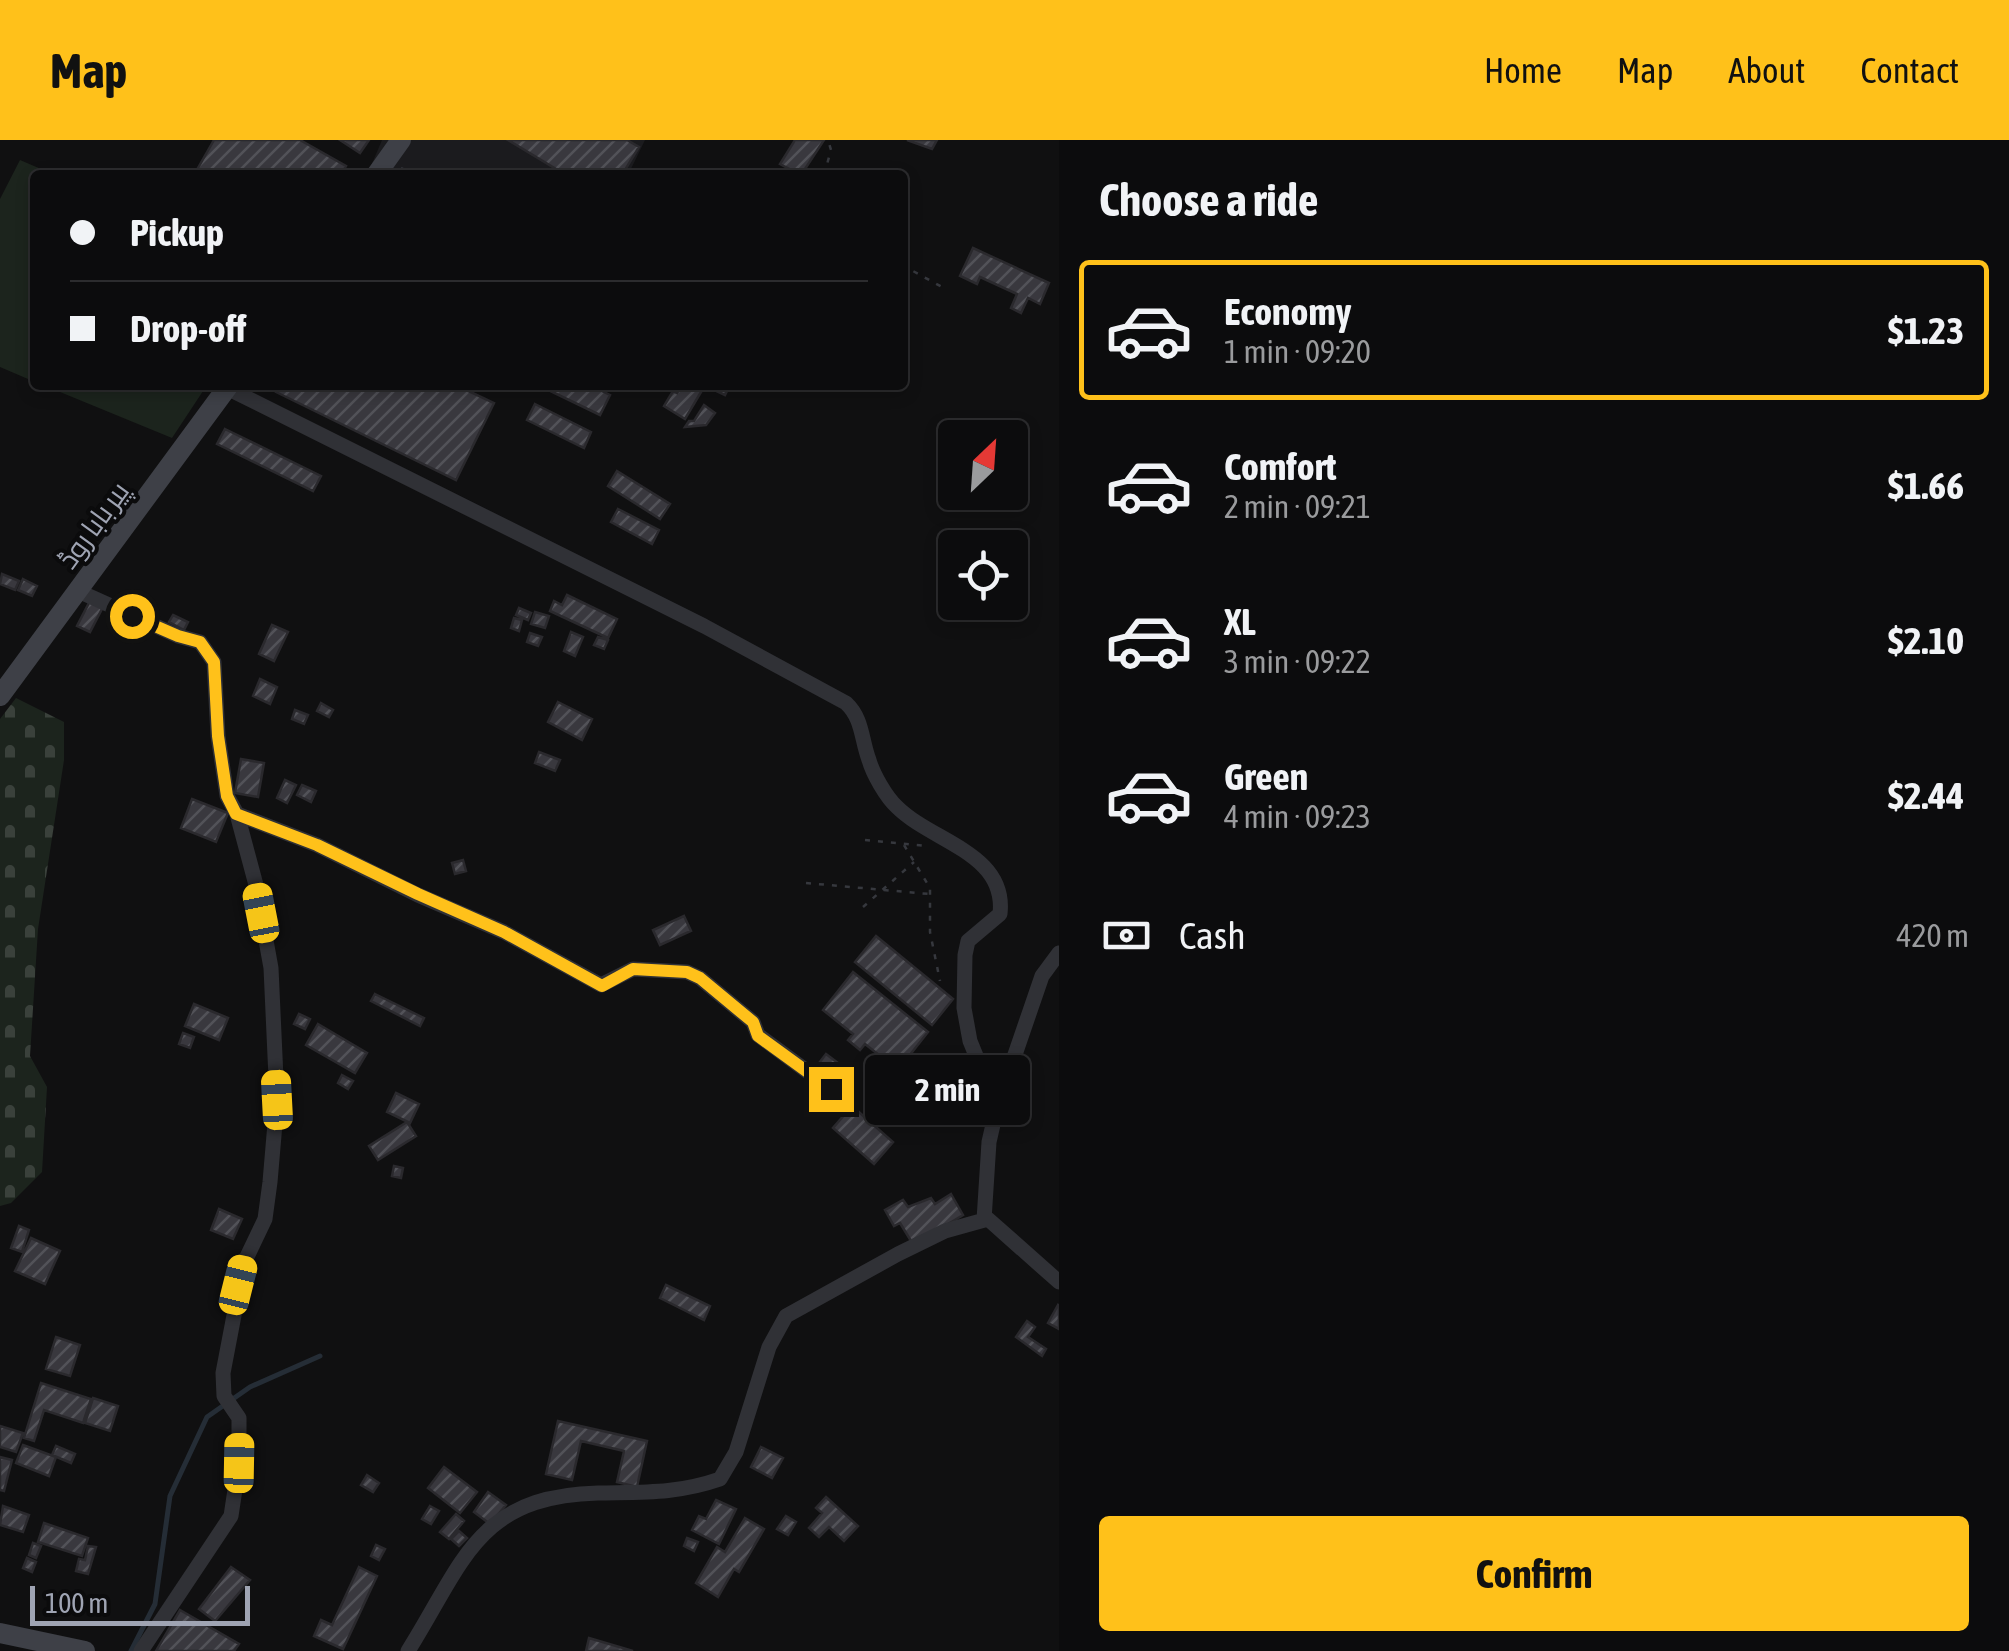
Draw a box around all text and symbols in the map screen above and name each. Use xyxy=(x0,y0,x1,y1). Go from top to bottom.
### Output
text: Map xyxy=(50,43,127,98)
text: Home xyxy=(1484,50,1562,90)
text: Map xyxy=(1617,50,1673,90)
text: About xyxy=(1728,50,1805,90)
text: Contact xyxy=(1860,50,1959,90)
text: Choose a ride xyxy=(1099,174,1318,226)
text: Pickup xyxy=(130,211,224,254)
icon: car xyxy=(1104,285,1194,375)
text: Economy xyxy=(1224,290,1351,333)
text: Drop-off xyxy=(130,307,246,350)
text: $1.23 xyxy=(1888,309,1964,352)
text: 1 min · 09:20 xyxy=(1224,333,1371,370)
north arrow xyxy=(938,420,1028,510)
map controls xyxy=(938,420,1028,620)
icon: car xyxy=(1104,440,1194,530)
text: Comfort xyxy=(1224,445,1336,488)
text: $1.66 xyxy=(1888,464,1964,507)
street label: پیر بابا روڈ xyxy=(51,475,138,576)
text: 2 min · 09:21 xyxy=(1224,488,1371,525)
button: locate xyxy=(938,530,1028,620)
route start xyxy=(110,594,155,639)
icon: car xyxy=(1104,595,1194,685)
text: XL xyxy=(1224,600,1256,643)
text: $2.10 xyxy=(1888,619,1964,662)
text: 3 min · 09:22 xyxy=(1224,643,1371,680)
icon: car xyxy=(1104,750,1194,840)
text: Green xyxy=(1224,755,1308,798)
text: $2.44 xyxy=(1888,774,1964,817)
text: 4 min · 09:23 xyxy=(1224,798,1371,835)
car xyxy=(241,881,281,945)
icon: cash xyxy=(1099,908,1154,963)
text: Cash xyxy=(1179,914,1246,957)
text: 420 m xyxy=(1896,917,1969,954)
callout: 2 min xyxy=(866,1054,1031,1124)
route end xyxy=(809,1067,854,1112)
car xyxy=(260,1069,294,1131)
text: 2 min xyxy=(915,1071,980,1108)
car xyxy=(216,1252,260,1318)
car xyxy=(223,1433,255,1493)
button: Confirm xyxy=(1099,1516,1969,1631)
scale bar xyxy=(30,1581,250,1626)
text: 100 m xyxy=(45,1587,108,1619)

